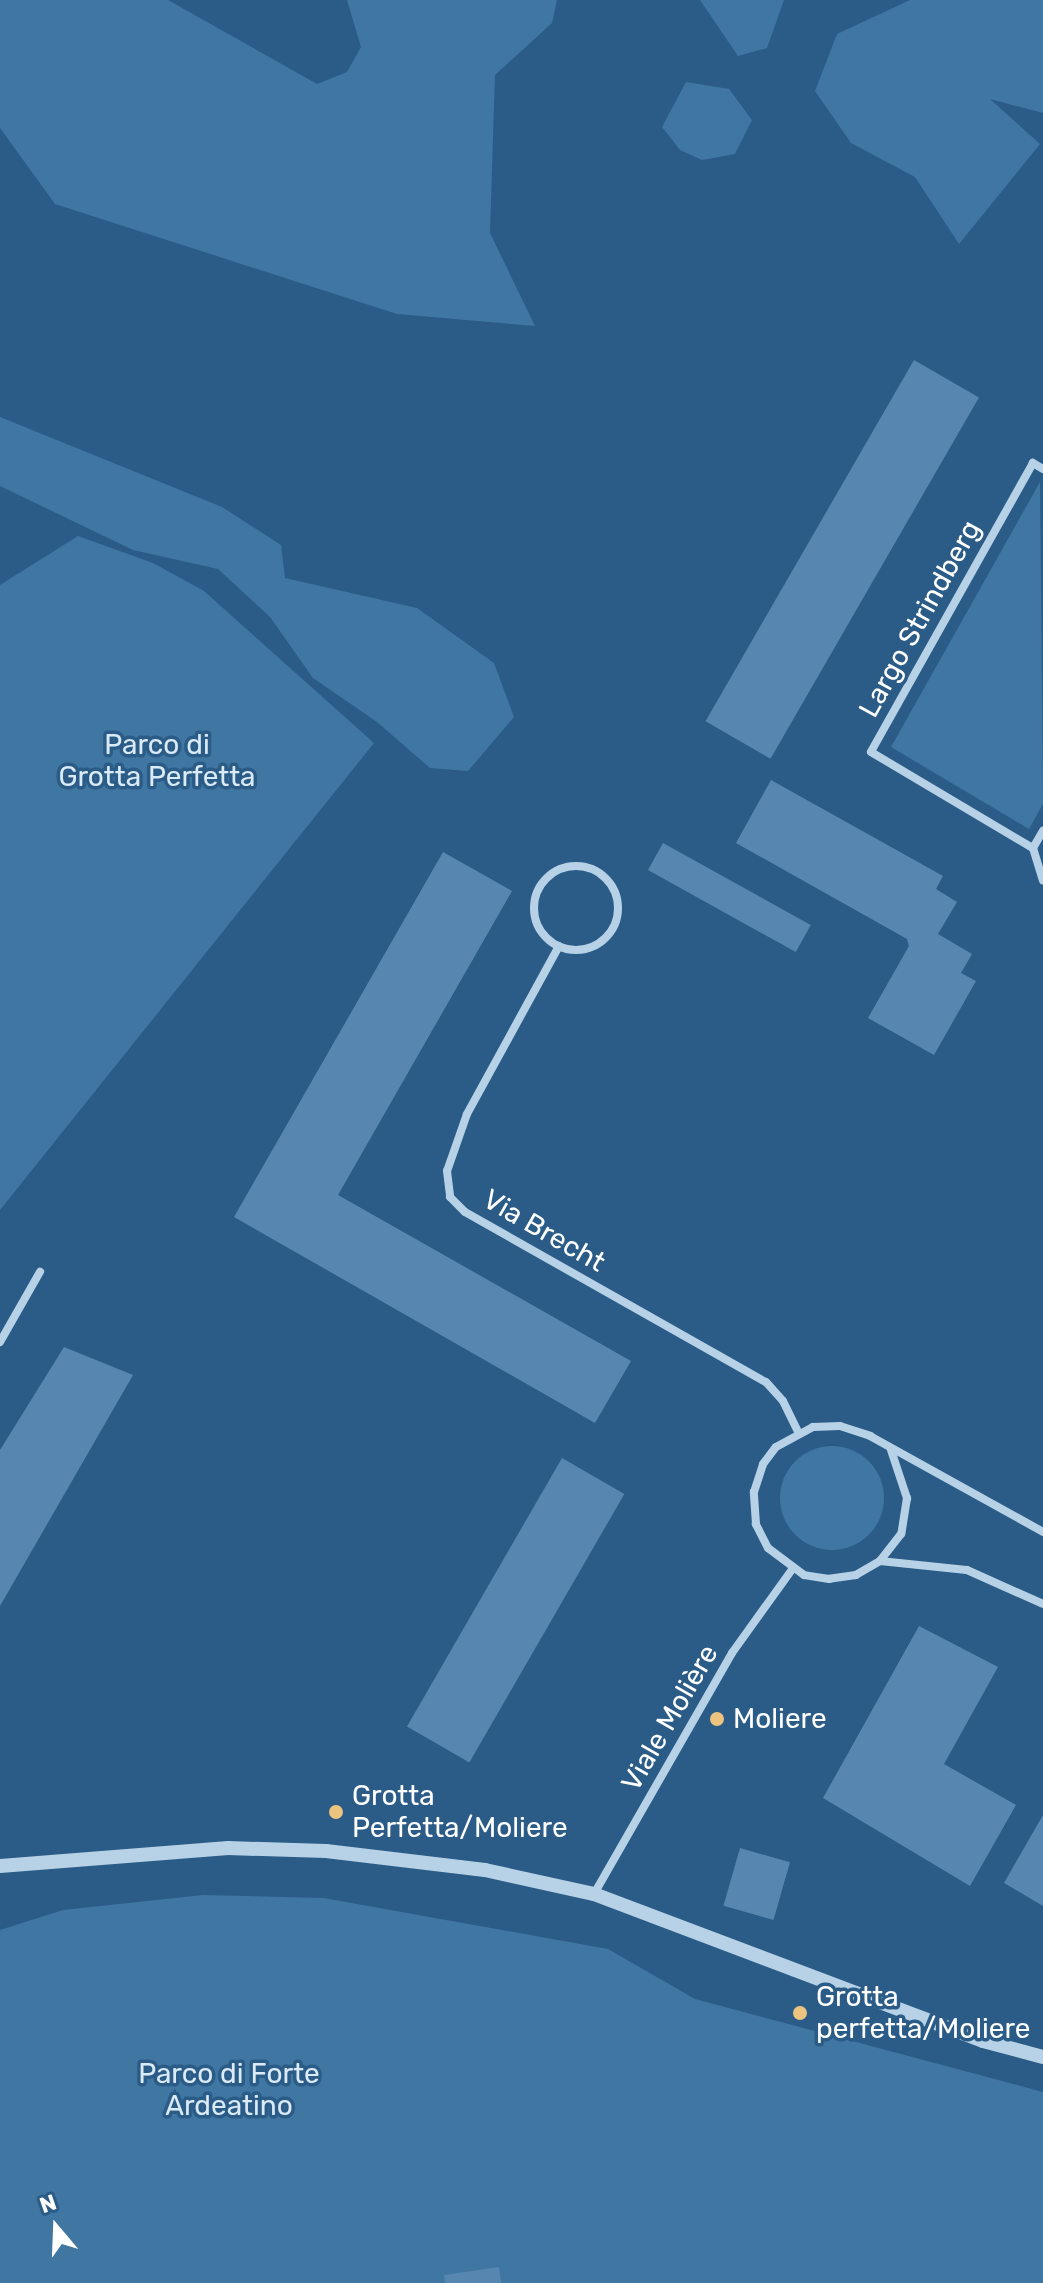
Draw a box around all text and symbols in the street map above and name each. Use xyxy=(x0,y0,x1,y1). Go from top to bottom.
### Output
street label: Largo Strindberg xyxy=(852,515,988,723)
park label: Parco di Grotta Perfetta xyxy=(58,728,256,794)
street label: Via Brecht xyxy=(477,1183,611,1279)
street label: Viale Molière xyxy=(615,1639,725,1797)
place label: Moliere xyxy=(733,1702,827,1736)
marker: Moliere xyxy=(708,1710,726,1728)
place label: Grotta Perfetta/Moliere xyxy=(352,1779,568,1845)
marker: Grotta Perfetta/Moliere xyxy=(327,1803,345,1821)
place label: Grotta perfetta/Moliere xyxy=(816,1980,1031,2046)
marker: Grotta perfetta/Moliere xyxy=(791,2004,809,2022)
park label: Parco di Forte Ardeatino xyxy=(138,2057,320,2123)
north arrow xyxy=(16,2187,96,2267)
text: N xyxy=(36,2188,60,2219)

